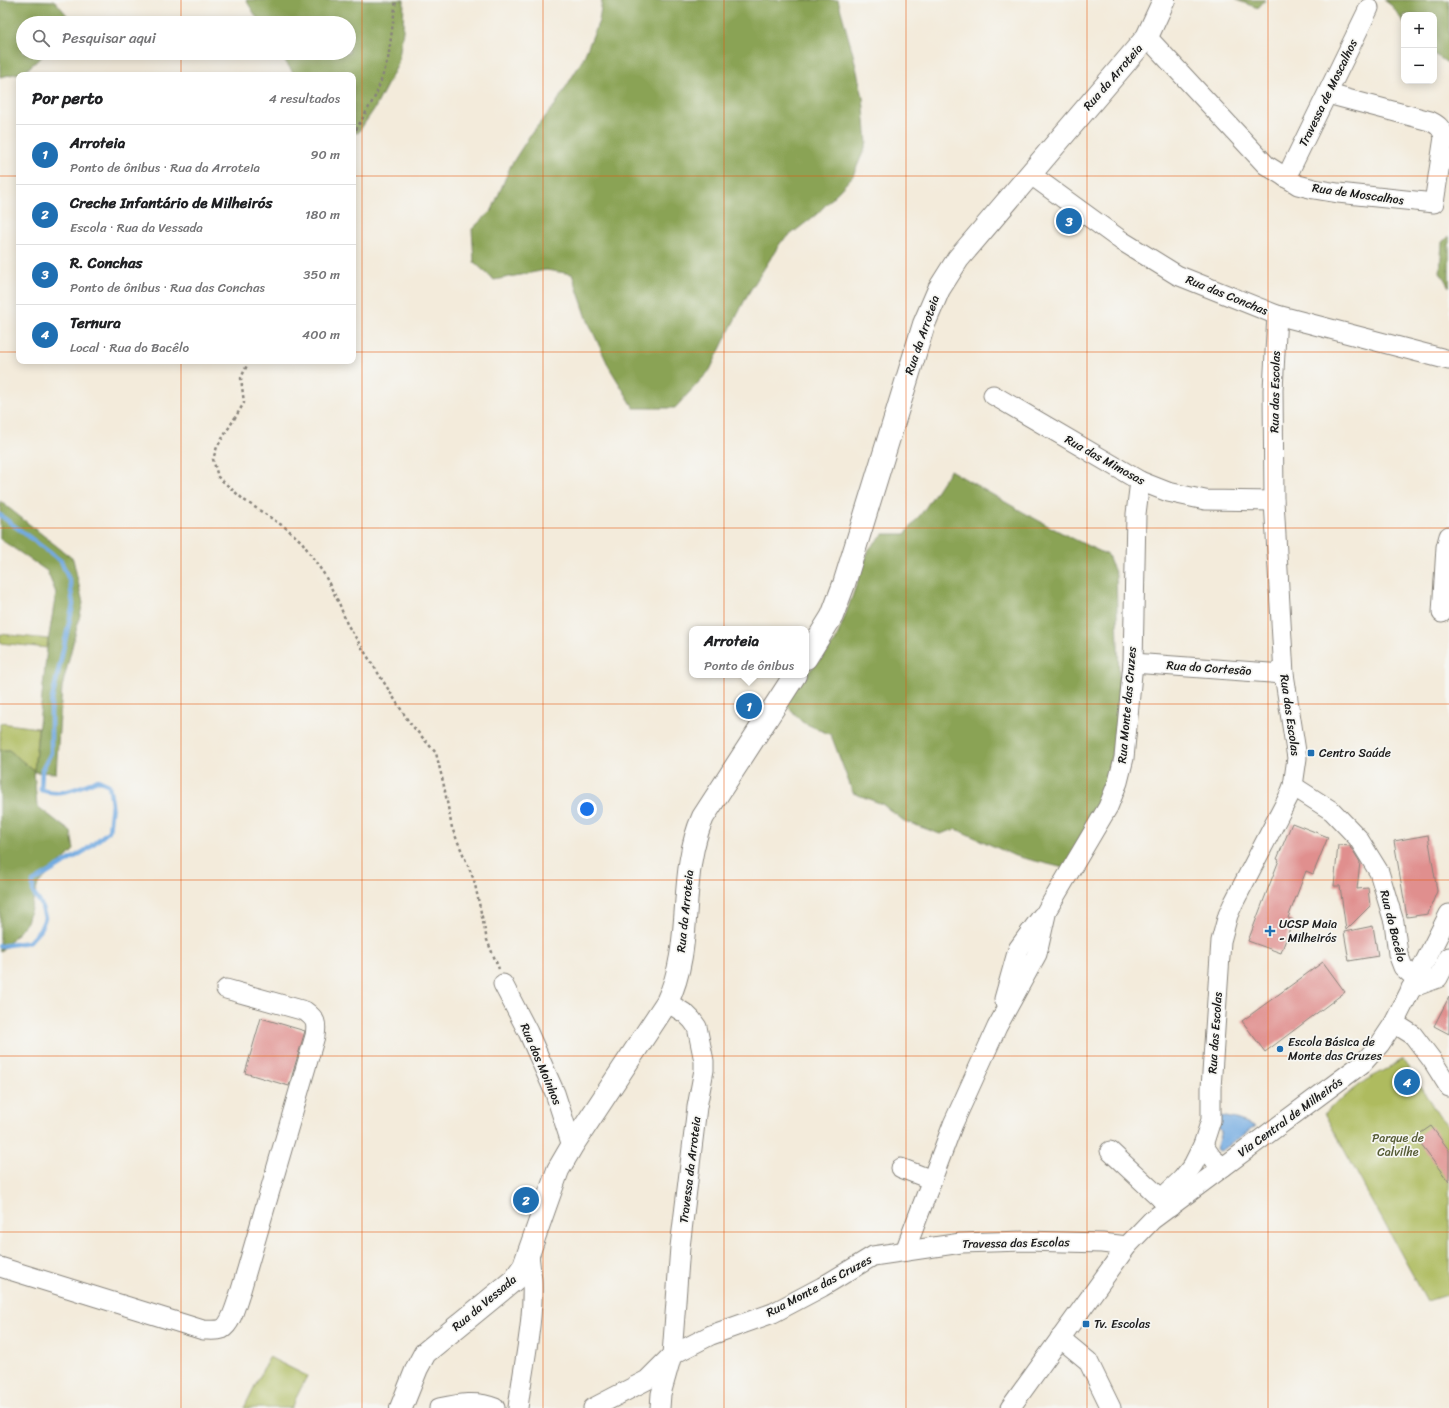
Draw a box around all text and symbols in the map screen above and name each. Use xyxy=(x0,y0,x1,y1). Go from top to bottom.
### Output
map controls xyxy=(1401,12,1437,84)
button: + xyxy=(1401,12,1437,48)
search box xyxy=(16,16,356,60)
text: Pesquisar aqui xyxy=(62,25,156,51)
icon: search xyxy=(30,27,52,49)
street label: Travessa de Moscalhos xyxy=(1292,35,1364,151)
street label: Rua da Arroteia xyxy=(1078,39,1148,115)
button: − xyxy=(1401,48,1437,84)
text: Por perto xyxy=(32,83,103,113)
text: 4 resultados xyxy=(269,87,340,110)
text: Arroteia xyxy=(70,130,125,156)
text: 1 xyxy=(42,143,48,166)
text: 90 m xyxy=(310,143,340,166)
text: Ponto de ônibus · Rua da Arroteia xyxy=(70,156,260,179)
street label: Rua de Moscalhos xyxy=(1311,177,1405,211)
text: Creche Infantário de Milheirós xyxy=(70,190,272,216)
text: 2 xyxy=(41,203,49,226)
text: 180 m xyxy=(305,203,340,226)
pin: 3 xyxy=(1056,206,1082,236)
text: Escola · Rua da Vessada xyxy=(70,216,203,239)
text: R. Conchas xyxy=(70,250,142,276)
text: 3 xyxy=(41,263,49,286)
text: 350 m xyxy=(303,263,340,286)
street label: Rua das Conchas xyxy=(1182,268,1272,322)
text: Ponto de ônibus · Rua das Conchas xyxy=(70,276,265,299)
street label: Rua da Arroteia xyxy=(898,292,946,378)
text: Ternura xyxy=(70,310,121,336)
text: 4 xyxy=(41,323,49,346)
text: 400 m xyxy=(302,323,340,346)
text: Local · Rua do Bacêlo xyxy=(70,336,189,359)
street label: Rua das Escolas xyxy=(1263,351,1287,433)
street label: Rua das Mimosas xyxy=(1061,429,1150,492)
popup xyxy=(689,626,809,678)
text: Arroteia xyxy=(704,628,759,654)
street label: Rua Monte das Cruzes xyxy=(1111,645,1143,764)
text: Ponto de ônibus xyxy=(704,654,794,677)
street label: Rua do Cortesão xyxy=(1166,654,1252,682)
street label: Rua das Escolas xyxy=(1273,673,1307,757)
pin: 1 xyxy=(736,691,762,721)
place label: Centro Saúde xyxy=(1319,742,1391,764)
marker: Centro Saúde xyxy=(1306,748,1316,758)
your location xyxy=(577,799,597,819)
street label: Rua da Arroteia xyxy=(670,869,700,953)
street label: Rua do Bacêlo xyxy=(1373,888,1413,964)
place label: UCSP Maia - Milheirós xyxy=(1279,913,1337,949)
marker: UCSP Maia - Milheirós xyxy=(1264,925,1276,937)
street label: Rua das Escolas xyxy=(1201,991,1229,1075)
street label: Rua dos Moinhos xyxy=(514,1020,568,1109)
place label: Escola Básica de Monte das Cruzes xyxy=(1288,1031,1383,1067)
marker: Escola Básica de Monte das Cruzes xyxy=(1275,1044,1285,1054)
pin: 4 xyxy=(1394,1067,1420,1097)
street label: Via Central de Milheirós xyxy=(1233,1071,1347,1163)
street label: Travessa da Arroteia xyxy=(673,1114,708,1225)
park label: Parque de Calvilhe xyxy=(1372,1127,1424,1163)
pin: 2 xyxy=(513,1185,539,1215)
street label: Travessa das Escolas xyxy=(962,1231,1070,1255)
street label: Rua Monte das Cruzes xyxy=(762,1249,876,1323)
street label: Rua da Vessada xyxy=(446,1269,522,1337)
place label: Tv. Escolas xyxy=(1094,1313,1151,1335)
marker: Tv. Escolas xyxy=(1081,1319,1091,1329)

